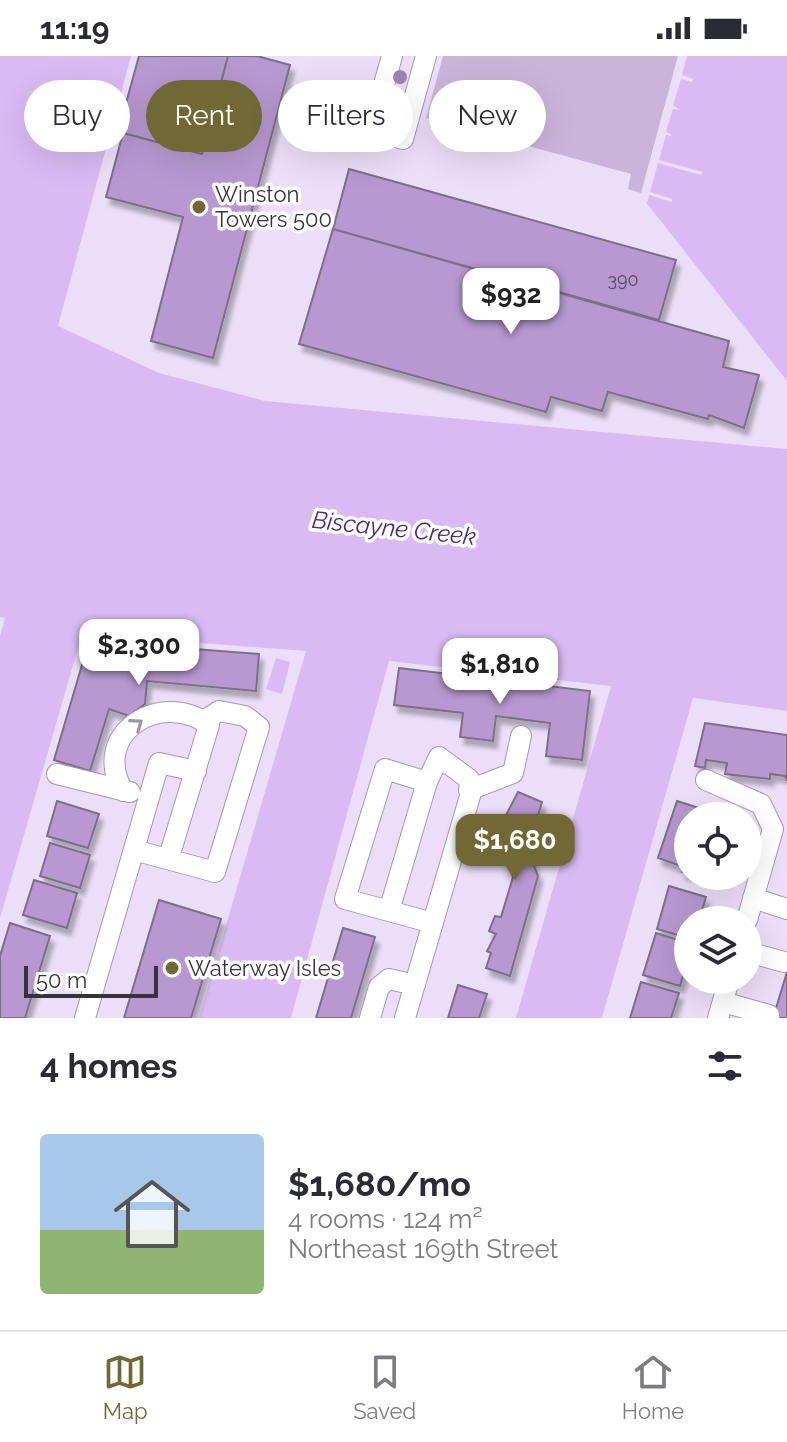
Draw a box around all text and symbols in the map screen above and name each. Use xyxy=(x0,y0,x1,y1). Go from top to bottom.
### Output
text: 11:19 xyxy=(40,11,110,46)
chip: Buy xyxy=(24,80,130,152)
chip: Rent xyxy=(146,80,262,152)
chip: Filters xyxy=(278,80,413,152)
chip: New xyxy=(429,80,546,152)
place label: Winston Towers 500 xyxy=(215,181,332,232)
marker: Winston Towers 500 xyxy=(190,198,208,216)
pin: $932 xyxy=(464,268,558,336)
house number: 390 xyxy=(607,269,639,290)
text: $932 xyxy=(481,279,541,309)
water label: Biscayne Creek xyxy=(311,505,478,551)
pin: $2,300 xyxy=(74,619,204,687)
text: $2,300 xyxy=(97,630,181,660)
pin: $1,810 xyxy=(435,638,565,706)
text: $1,810 xyxy=(460,649,540,679)
one-way arrow xyxy=(128,719,142,734)
map controls xyxy=(674,802,762,994)
button: locate xyxy=(674,802,762,890)
pin: $1,680 xyxy=(450,814,580,882)
text: $1,680 xyxy=(474,825,556,855)
button: layers xyxy=(674,906,762,994)
place label: Waterway Isles xyxy=(188,955,341,981)
marker: Waterway Isles xyxy=(163,959,181,977)
scale bar xyxy=(24,962,158,998)
text: 50 m xyxy=(36,967,87,993)
icon: filters xyxy=(703,1044,747,1088)
text: 4 homes xyxy=(40,1046,178,1086)
text: $1,680/mo xyxy=(288,1164,471,1204)
icon: home xyxy=(104,1166,200,1262)
text: 4 rooms · 124 m² xyxy=(288,1204,483,1234)
text: Northeast 169th Street xyxy=(288,1234,558,1264)
tab: Map xyxy=(103,1350,148,1424)
tab: Saved xyxy=(353,1350,416,1424)
tab: Home xyxy=(622,1350,684,1424)

